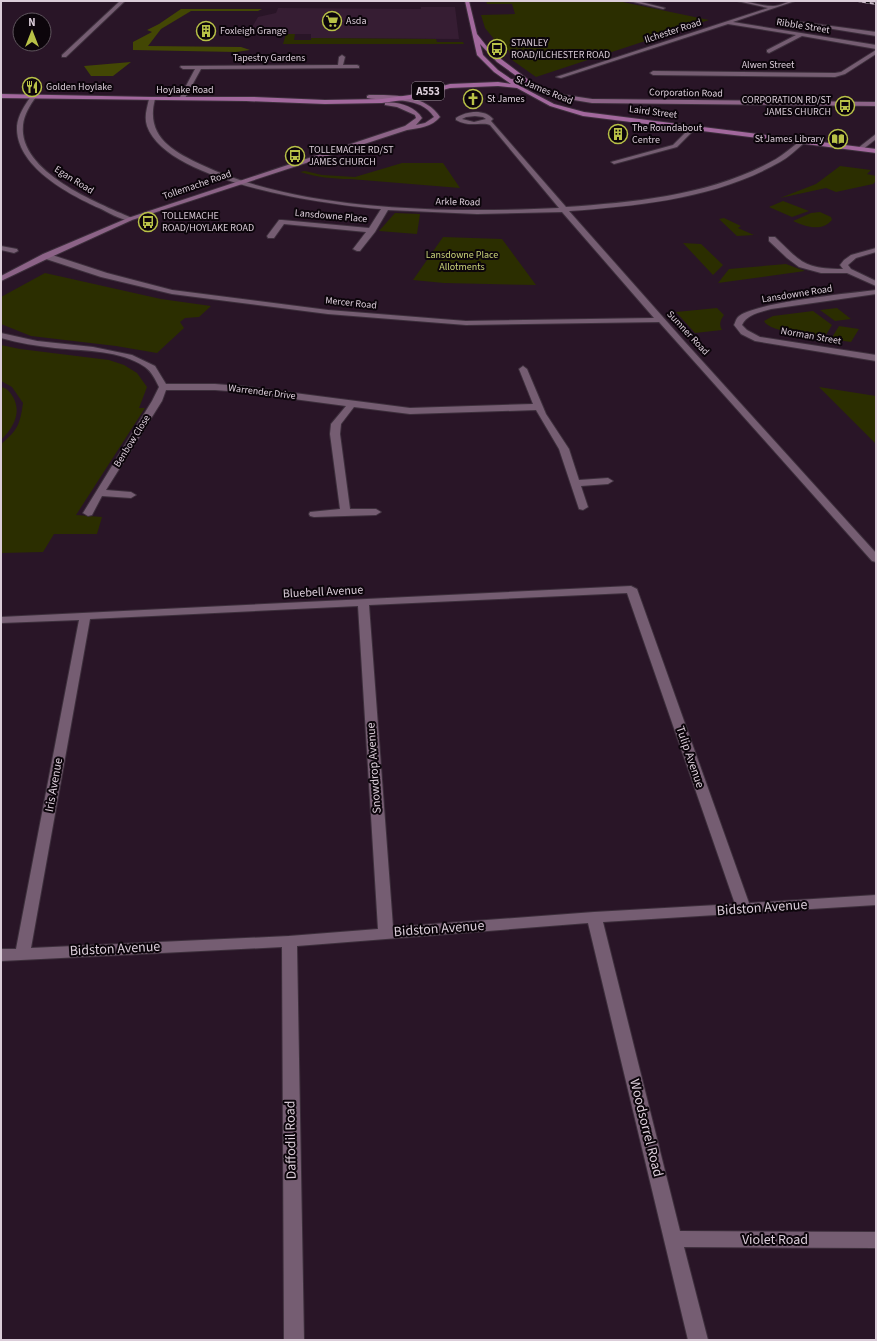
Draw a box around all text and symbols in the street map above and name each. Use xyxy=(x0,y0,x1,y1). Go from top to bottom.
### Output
supermarket icon: Asda xyxy=(321,10,343,32)
north arrow xyxy=(12,12,52,52)
place label: Asda xyxy=(346,14,366,28)
text: N xyxy=(28,15,36,30)
street label: Ilchester Road xyxy=(643,15,703,47)
street label: Ribble Street xyxy=(775,15,831,37)
building icon: Foxleigh Grange xyxy=(195,20,217,42)
place label: Foxleigh Grange xyxy=(220,24,287,38)
place label: STANLEY ROAD/ILCHESTER ROAD xyxy=(511,36,610,62)
bus stop icon: STANLEY ROAD/ILCHESTER ROAD xyxy=(486,38,508,60)
street label: Tapestry Gardens xyxy=(233,51,305,65)
street label: Alwen Street xyxy=(742,58,795,72)
street label: St James Road xyxy=(513,72,575,108)
restaurant icon: Golden Hoylake xyxy=(21,76,43,98)
place label: Golden Hoylake xyxy=(46,80,112,94)
road number: A553 xyxy=(412,82,444,100)
street label: Hoylake Road xyxy=(156,83,214,97)
street label: Corporation Road xyxy=(649,85,723,101)
church icon: St James xyxy=(462,88,484,110)
place label: St James xyxy=(487,92,525,106)
place label: CORPORATION RD/ST JAMES CHURCH xyxy=(742,93,832,119)
bus stop icon: CORPORATION RD/ST JAMES CHURCH xyxy=(834,95,856,117)
street label: Laird Street xyxy=(628,102,678,122)
place label: The Roundabout Centre xyxy=(632,121,703,147)
building icon: The Roundabout Centre xyxy=(607,123,629,145)
library icon: St James Library xyxy=(827,128,849,150)
place label: St James Library xyxy=(755,132,824,146)
place label: TOLLEMACHE RD/ST JAMES CHURCH xyxy=(309,143,394,169)
bus stop icon: TOLLEMACHE RD/ST JAMES CHURCH xyxy=(284,145,306,167)
street label: Egan Road xyxy=(52,162,96,198)
street label: Tollemache Road xyxy=(161,167,233,203)
street label: Arkle Road xyxy=(435,195,481,209)
street label: Lansdowne Place xyxy=(294,206,368,226)
place label: TOLLEMACHE ROAD/HOYLAKE ROAD xyxy=(162,209,254,235)
bus stop icon: TOLLEMACHE ROAD/HOYLAKE ROAD xyxy=(137,211,159,233)
park label: Lansdowne Place Allotments xyxy=(426,248,498,274)
street label: Lansdowne Road xyxy=(761,281,833,307)
street label: Mercer Road xyxy=(324,293,378,313)
street label: Sumner Road xyxy=(664,308,712,358)
street label: Norman Street xyxy=(780,324,843,348)
street label: Warrender Drive xyxy=(228,381,296,403)
street label: Benbow Close xyxy=(110,412,154,470)
street label: Bluebell Avenue xyxy=(282,581,364,603)
street label: Snowdrop Avenue xyxy=(362,722,386,814)
street label: Tulip Avenue xyxy=(671,724,709,790)
street label: Iris Avenue xyxy=(41,757,67,813)
street label: Bidston Avenue xyxy=(716,895,808,921)
street label: Bidston Avenue xyxy=(393,916,485,942)
street label: Bidston Avenue xyxy=(69,937,161,961)
street label: Woodsorrel Road xyxy=(624,1077,668,1179)
street label: Daffodil Road xyxy=(280,1100,302,1180)
street label: Violet Road xyxy=(742,1230,808,1250)

